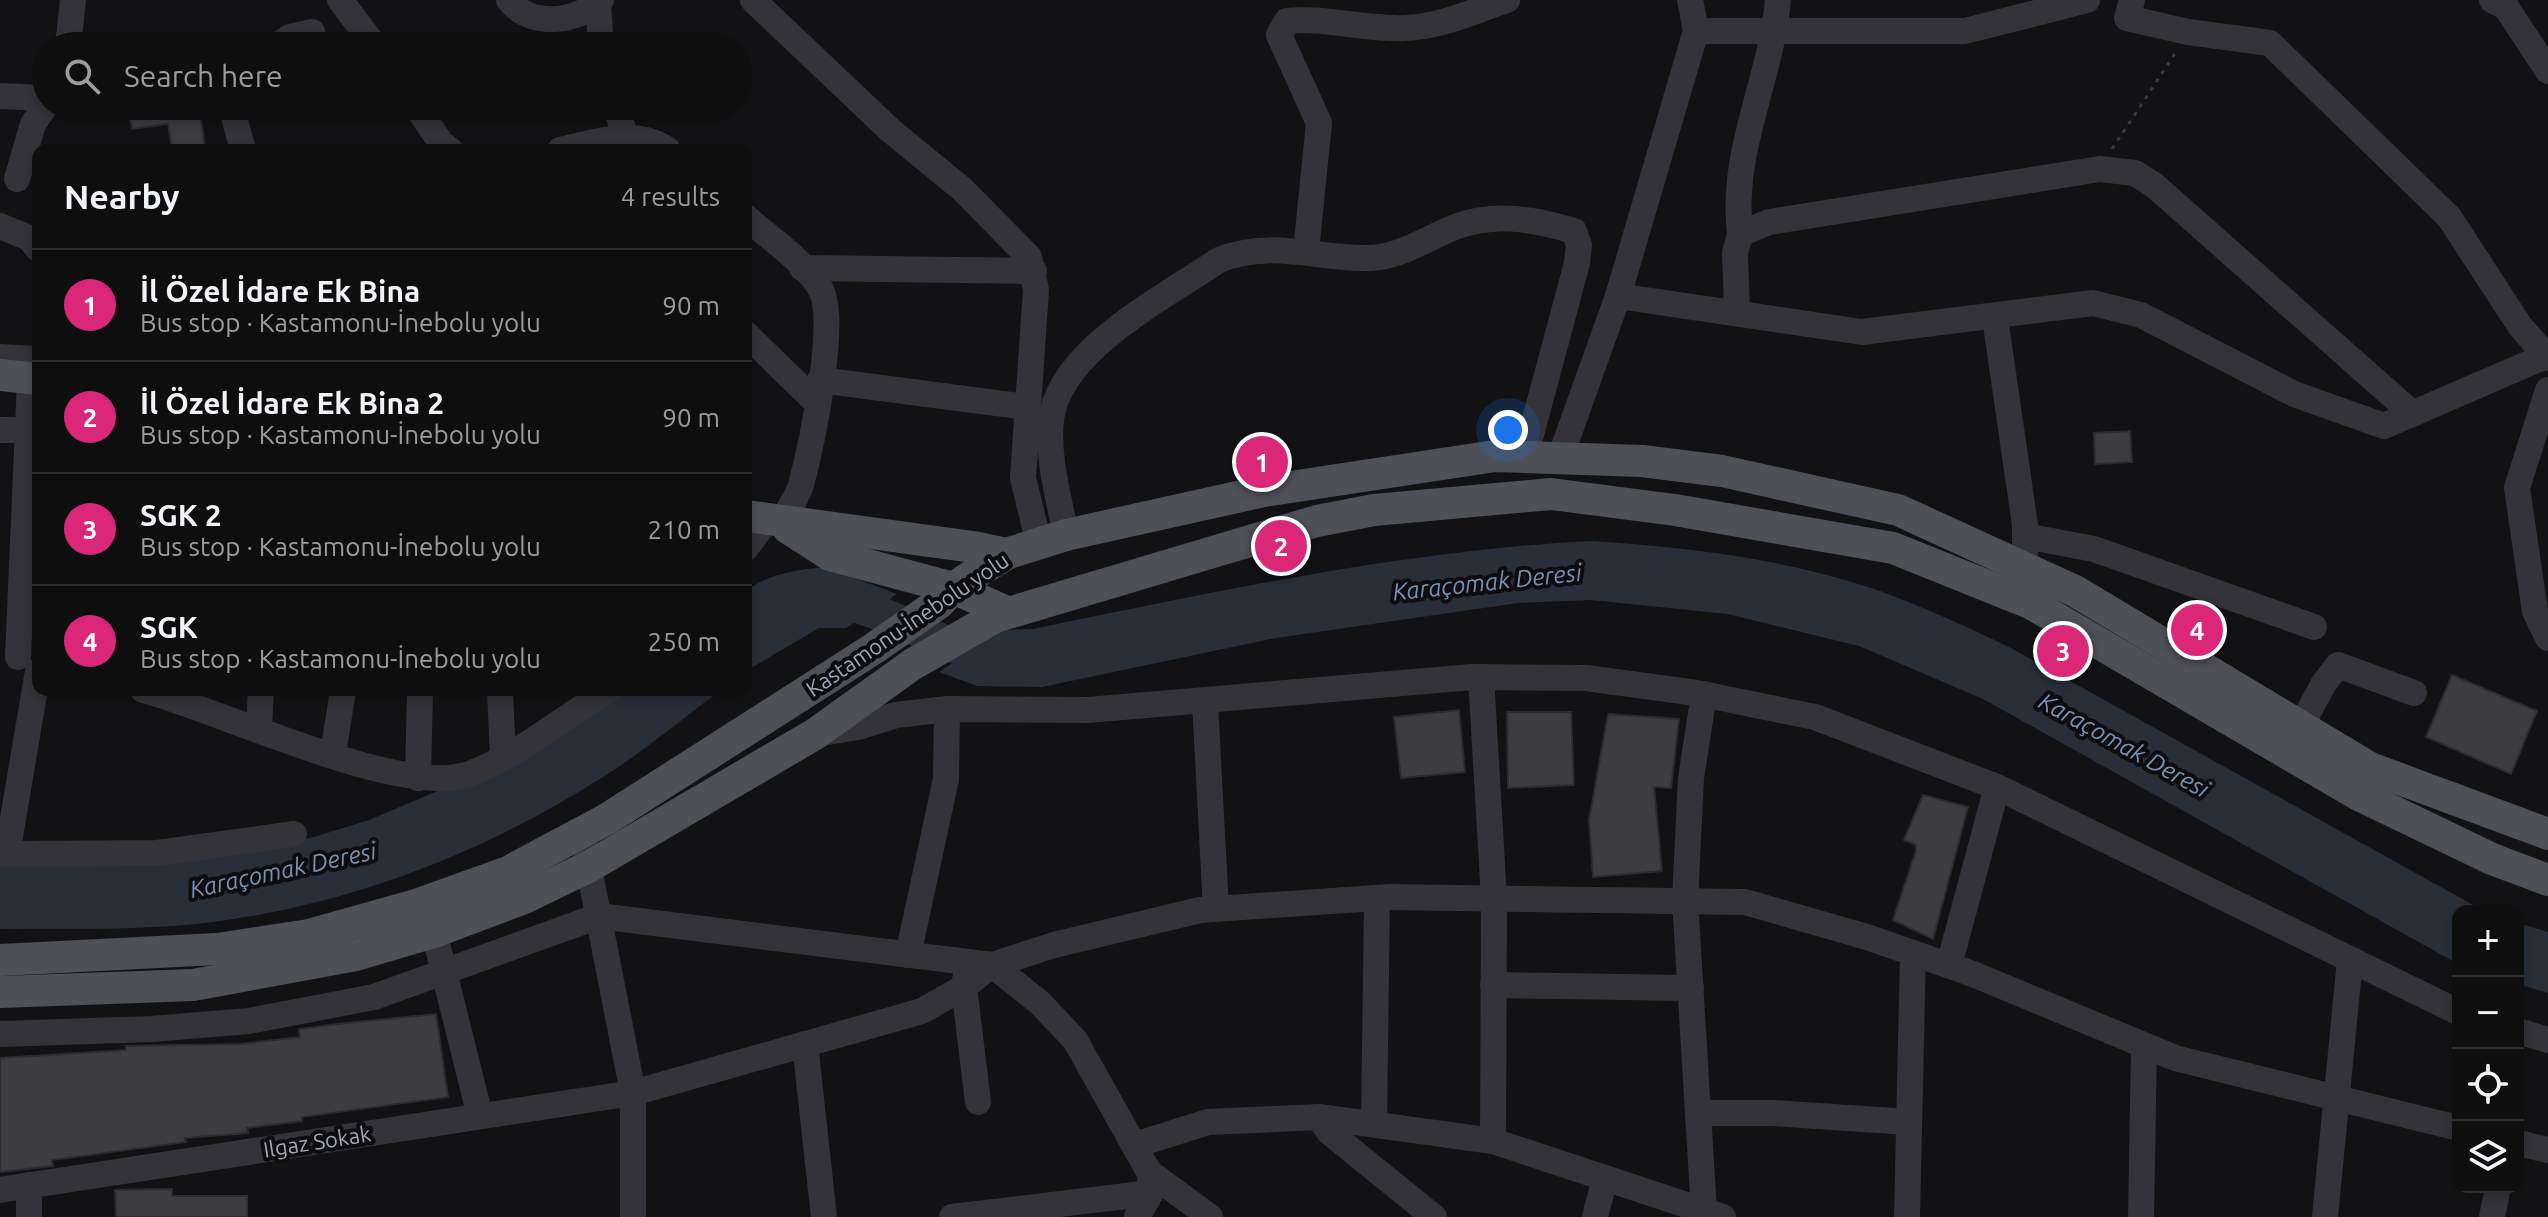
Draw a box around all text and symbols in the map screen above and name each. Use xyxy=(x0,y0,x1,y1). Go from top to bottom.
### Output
search box xyxy=(32,32,752,120)
icon: search xyxy=(60,54,104,98)
text: Search here xyxy=(124,59,283,93)
text: Nearby xyxy=(64,177,179,215)
text: 4 results xyxy=(621,182,720,211)
text: İl Özel İdare Ek Bina xyxy=(140,274,420,308)
text: 1 xyxy=(83,291,97,320)
text: 90 m xyxy=(662,291,720,320)
text: Bus stop · Kastamonu-İnebolu yolu xyxy=(140,308,541,337)
text: İl Özel İdare Ek Bina 2 xyxy=(140,386,444,420)
text: 2 xyxy=(83,403,97,432)
text: 90 m xyxy=(662,403,720,432)
your location xyxy=(1488,410,1528,450)
text: Bus stop · Kastamonu-İnebolu yolu xyxy=(140,420,541,449)
pin: 1 xyxy=(1236,432,1288,492)
text: SGK 2 xyxy=(140,498,222,532)
text: 3 xyxy=(83,515,97,544)
text: 210 m xyxy=(648,515,720,544)
pin: 2 xyxy=(1255,516,1307,576)
text: Bus stop · Kastamonu-İnebolu yolu xyxy=(140,532,541,561)
street label: Kastamonu-İnebolu yolu xyxy=(801,547,1013,701)
water label: Karaçomak Deresi xyxy=(1391,559,1584,605)
pin: 4 xyxy=(2171,600,2223,660)
text: SGK xyxy=(140,610,198,644)
pin: 3 xyxy=(2037,621,2089,681)
text: 4 xyxy=(83,627,97,656)
text: 250 m xyxy=(648,627,720,656)
text: Bus stop · Kastamonu-İnebolu yolu xyxy=(140,644,541,673)
water label: Karaçomak Deresi xyxy=(2034,687,2215,803)
water label: Karaçomak Deresi xyxy=(187,837,380,903)
map controls xyxy=(2452,905,2524,1193)
button: + xyxy=(2452,905,2524,977)
button: − xyxy=(2452,977,2524,1049)
button: locate xyxy=(2452,1049,2524,1121)
street label: Ilgaz Sokak xyxy=(262,1120,372,1162)
button: layers xyxy=(2452,1121,2524,1193)

